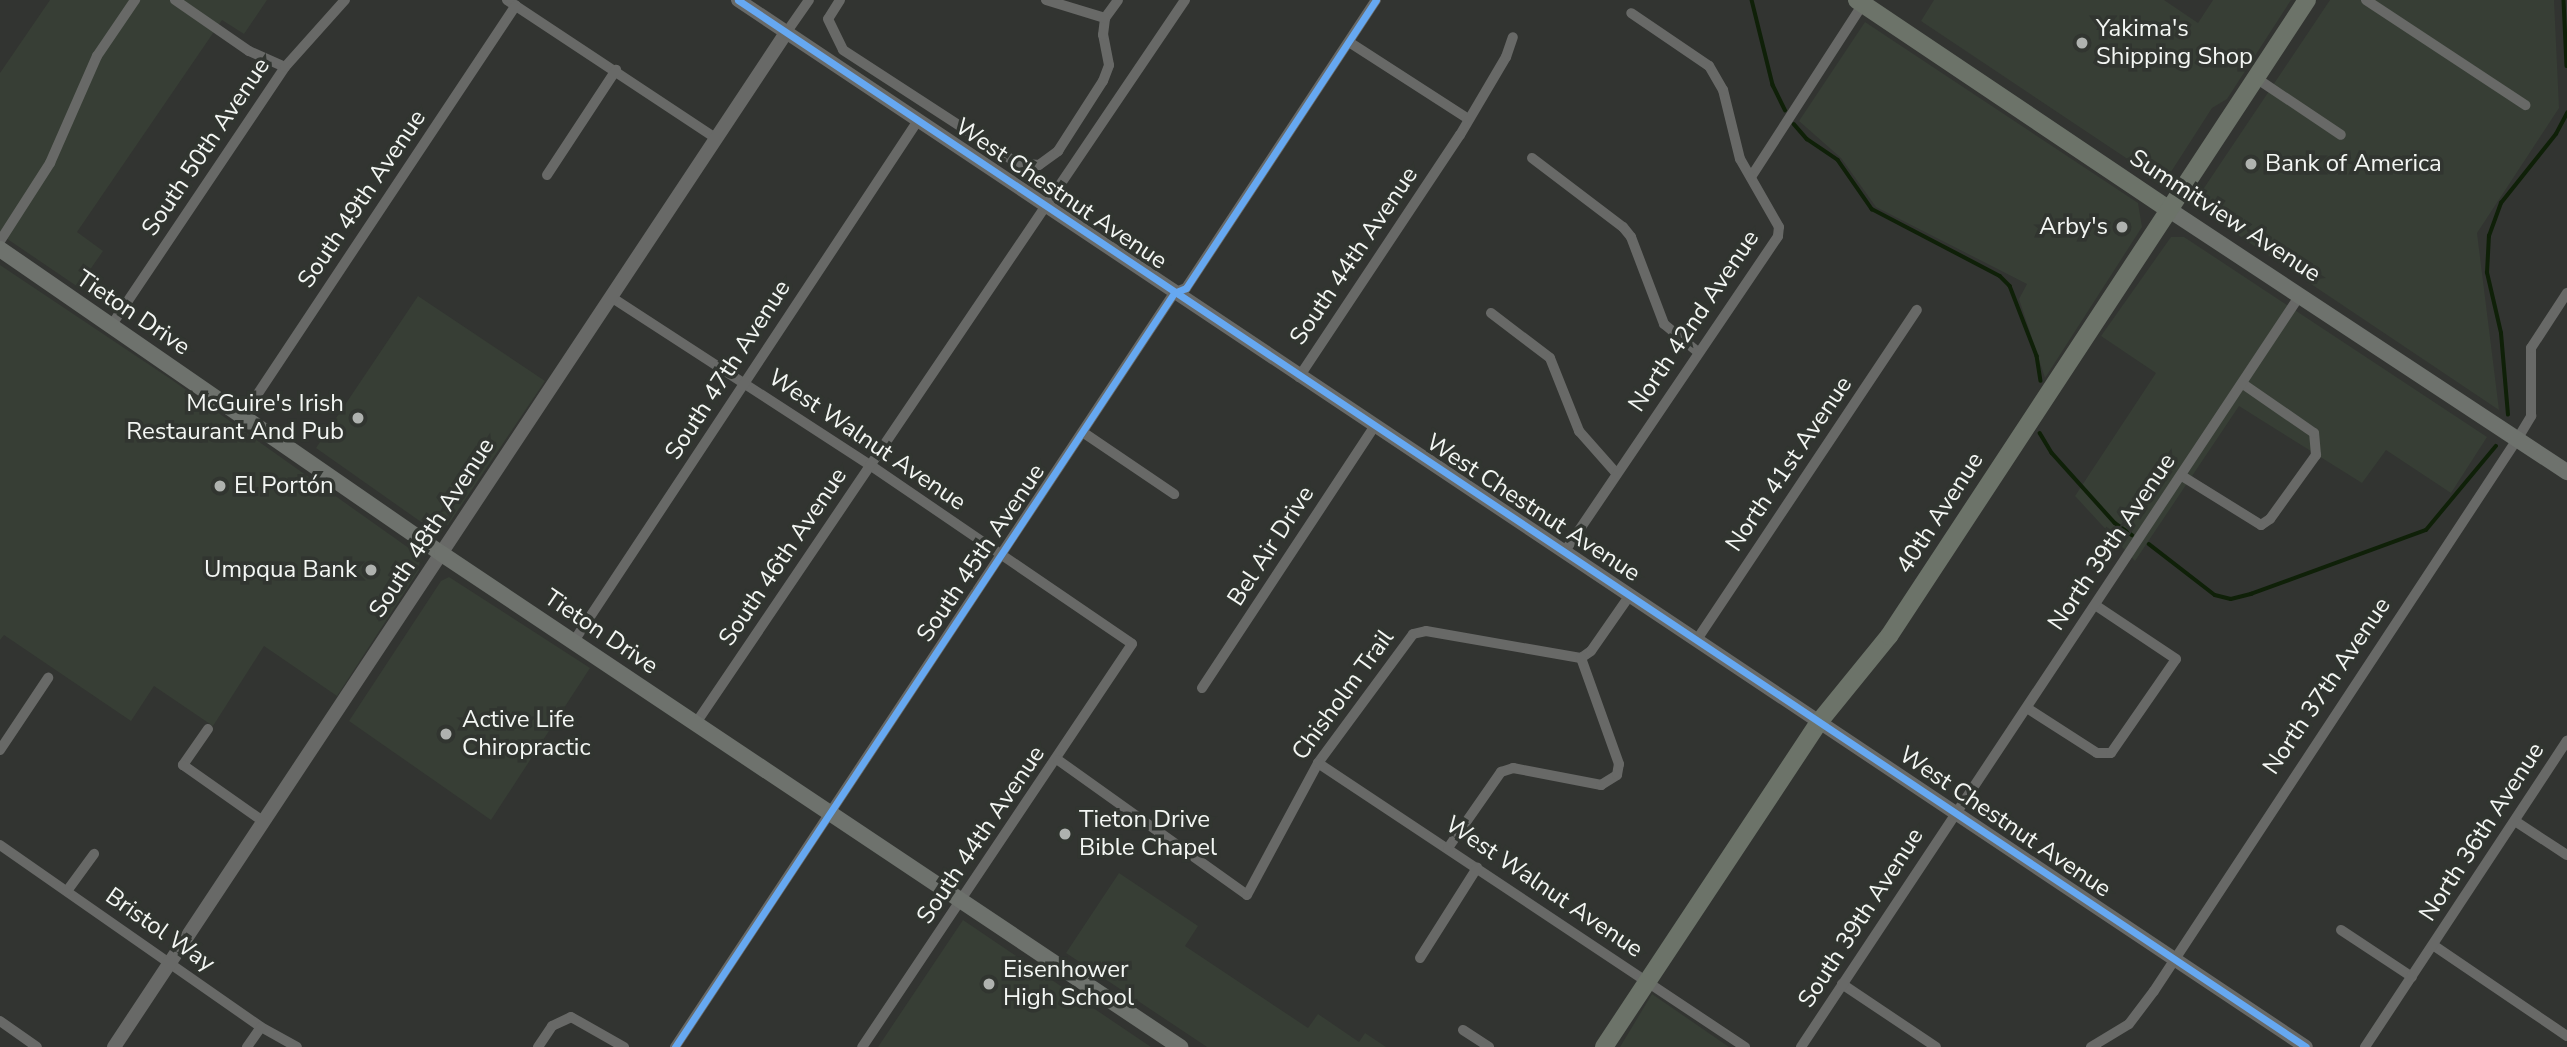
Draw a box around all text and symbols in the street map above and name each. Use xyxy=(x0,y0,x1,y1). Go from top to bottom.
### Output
place label: Yakima's Shipping Shop xyxy=(2096,15,2253,71)
marker: Yakima's Shipping Shop xyxy=(2074,35,2090,51)
street label: South 50th Avenue xyxy=(136,53,276,241)
street label: South 49th Avenue xyxy=(292,105,432,293)
street label: West Chestnut Avenue xyxy=(950,112,1172,276)
street label: Summitview Avenue xyxy=(2124,143,2326,289)
place label: Bank of America xyxy=(2265,150,2442,178)
marker: Bank of America xyxy=(2243,156,2259,172)
street label: South 44th Avenue xyxy=(1284,162,1424,350)
place label: Arby's xyxy=(2039,213,2108,241)
marker: Arby's xyxy=(2114,219,2130,235)
street label: North 42nd Avenue xyxy=(1623,225,1765,417)
street label: Tieton Drive xyxy=(71,264,195,362)
street label: South 47th Avenue xyxy=(659,275,797,465)
street label: West Walnut Avenue xyxy=(763,363,971,517)
street label: North 41st Avenue xyxy=(1720,371,1858,557)
place label: McGuire's Irish Restaurant And Pub xyxy=(126,390,344,446)
marker: McGuire's Irish Restaurant And Pub xyxy=(350,410,366,426)
street label: West Chestnut Avenue xyxy=(1421,428,1645,588)
street label: South 48th Avenue xyxy=(363,433,501,623)
street label: 40th Avenue xyxy=(1890,447,1990,579)
street label: North 39th Avenue xyxy=(2042,448,2182,636)
street label: South 45th Avenue xyxy=(911,459,1051,647)
street label: South 46th Avenue xyxy=(713,463,853,651)
place label: El Portón xyxy=(234,472,334,500)
marker: El Portón xyxy=(212,478,228,494)
street label: Bel Air Drive xyxy=(1222,481,1320,611)
place label: Umpqua Bank xyxy=(204,556,357,584)
marker: Umpqua Bank xyxy=(363,562,379,578)
street label: Tieton Drive xyxy=(539,583,663,681)
street label: North 37th Avenue xyxy=(2257,592,2397,780)
street label: Chisholm Trail xyxy=(1286,624,1400,766)
place label: Active Life Chiropractic xyxy=(462,706,591,762)
marker: Active Life Chiropractic xyxy=(436,724,456,744)
street label: North 36th Avenue xyxy=(2413,737,2551,927)
street label: West Chestnut Avenue xyxy=(1894,740,2116,904)
street label: South 44th Avenue xyxy=(911,741,1051,929)
place label: Tieton Drive Bible Chapel xyxy=(1079,806,1217,862)
street label: West Walnut Avenue xyxy=(1440,810,1648,964)
street label: South 39th Avenue xyxy=(1792,823,1930,1013)
marker: Tieton Drive Bible Chapel xyxy=(1057,826,1073,842)
street label: Bristol Way xyxy=(100,882,220,978)
place label: Eisenhower High School xyxy=(1003,956,1134,1012)
marker: Eisenhower High School xyxy=(981,976,997,992)

